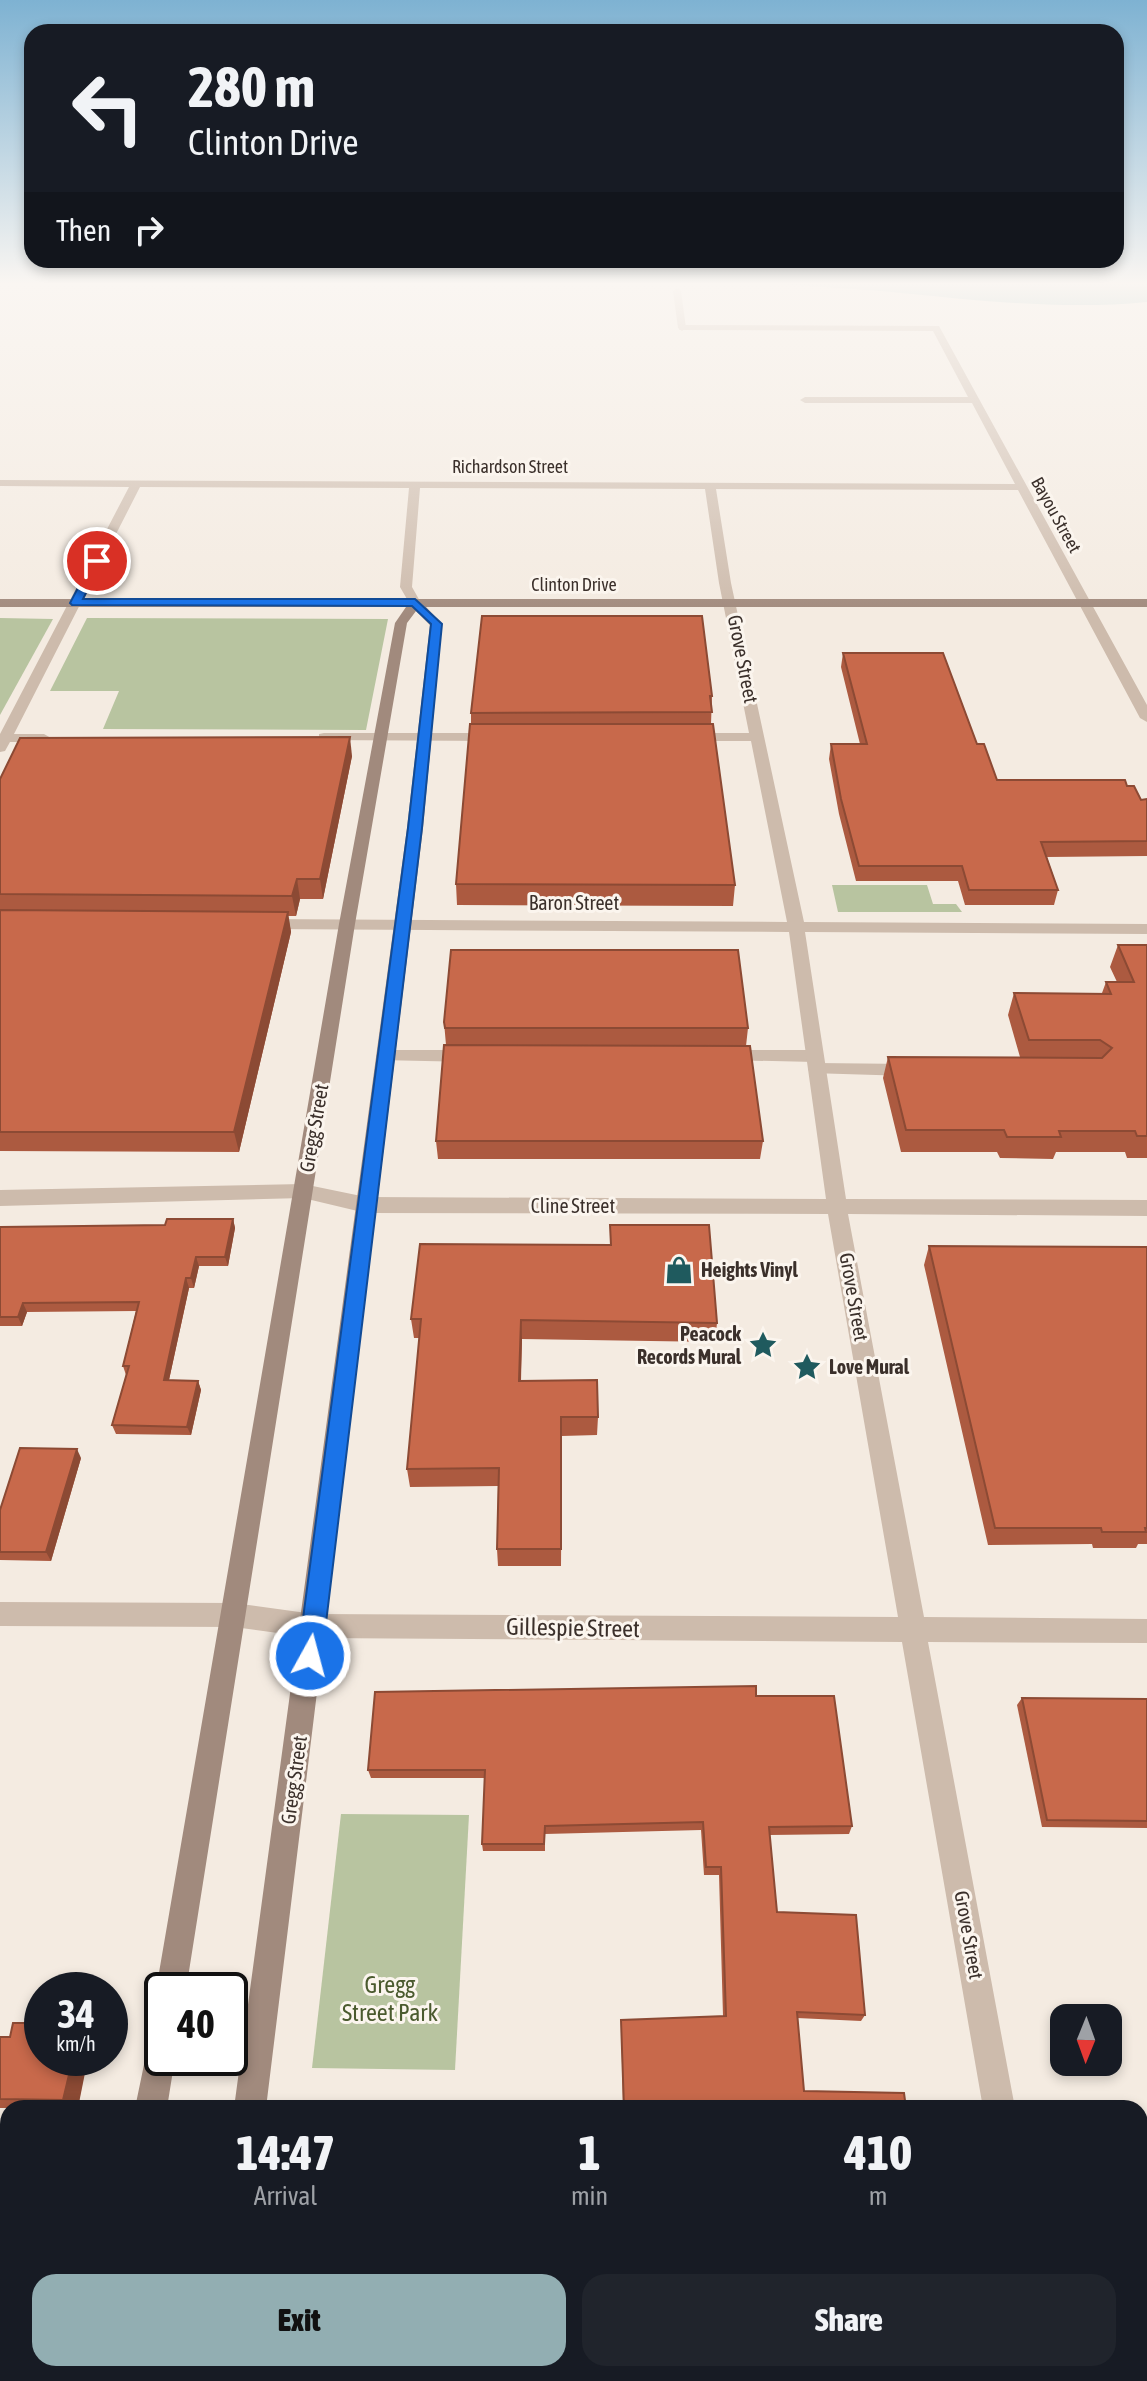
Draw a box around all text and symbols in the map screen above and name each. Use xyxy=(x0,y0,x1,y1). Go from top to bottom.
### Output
text: 280 m xyxy=(188,55,315,119)
icon: left xyxy=(56,56,160,160)
text: Clinton Drive xyxy=(188,121,359,163)
icon: right xyxy=(127,208,171,252)
text: Then xyxy=(56,213,111,247)
street label: Richardson Street xyxy=(452,456,568,477)
street label: Bayou Street xyxy=(1027,473,1086,556)
pin xyxy=(63,527,131,595)
icon: arrive xyxy=(75,539,119,583)
street label: Clinton Drive xyxy=(531,574,617,595)
street label: Grove Street xyxy=(724,613,763,705)
street label: Baron Street xyxy=(529,891,619,914)
street label: Gregg Street xyxy=(294,1082,333,1174)
street label: Cline Street xyxy=(531,1194,615,1217)
street label: Grove Street xyxy=(835,1251,874,1343)
shop icon: Heights Vinyl xyxy=(664,1255,694,1285)
place label: Heights Vinyl xyxy=(701,1258,798,1281)
place label: Peacock Records Mural xyxy=(637,1322,742,1368)
place icon: Peacock Records Mural xyxy=(748,1330,778,1360)
place icon: Love Mural xyxy=(792,1352,822,1382)
place label: Love Mural xyxy=(829,1355,910,1378)
street label: Gillespie Street xyxy=(506,1613,640,1642)
position arrow xyxy=(268,1614,352,1698)
street label: Gregg Street xyxy=(276,1734,311,1826)
street label: Grove Street xyxy=(950,1889,989,1981)
park label: Gregg Street Park xyxy=(342,1971,438,2026)
speed limit sign: 40 xyxy=(144,1972,248,2076)
text: 34 xyxy=(57,1991,95,2036)
north arrow xyxy=(1050,2004,1122,2076)
map controls xyxy=(1050,2004,1122,2076)
text: km/h xyxy=(56,2032,96,2055)
text: 14:47 xyxy=(236,2125,335,2180)
text: 1 xyxy=(578,2125,601,2180)
text: 410 xyxy=(844,2125,912,2180)
text: Arrival xyxy=(254,2181,317,2211)
text: min xyxy=(571,2181,608,2211)
text: m xyxy=(869,2181,887,2211)
button: Exit xyxy=(32,2274,566,2366)
button: Share xyxy=(582,2274,1116,2366)

